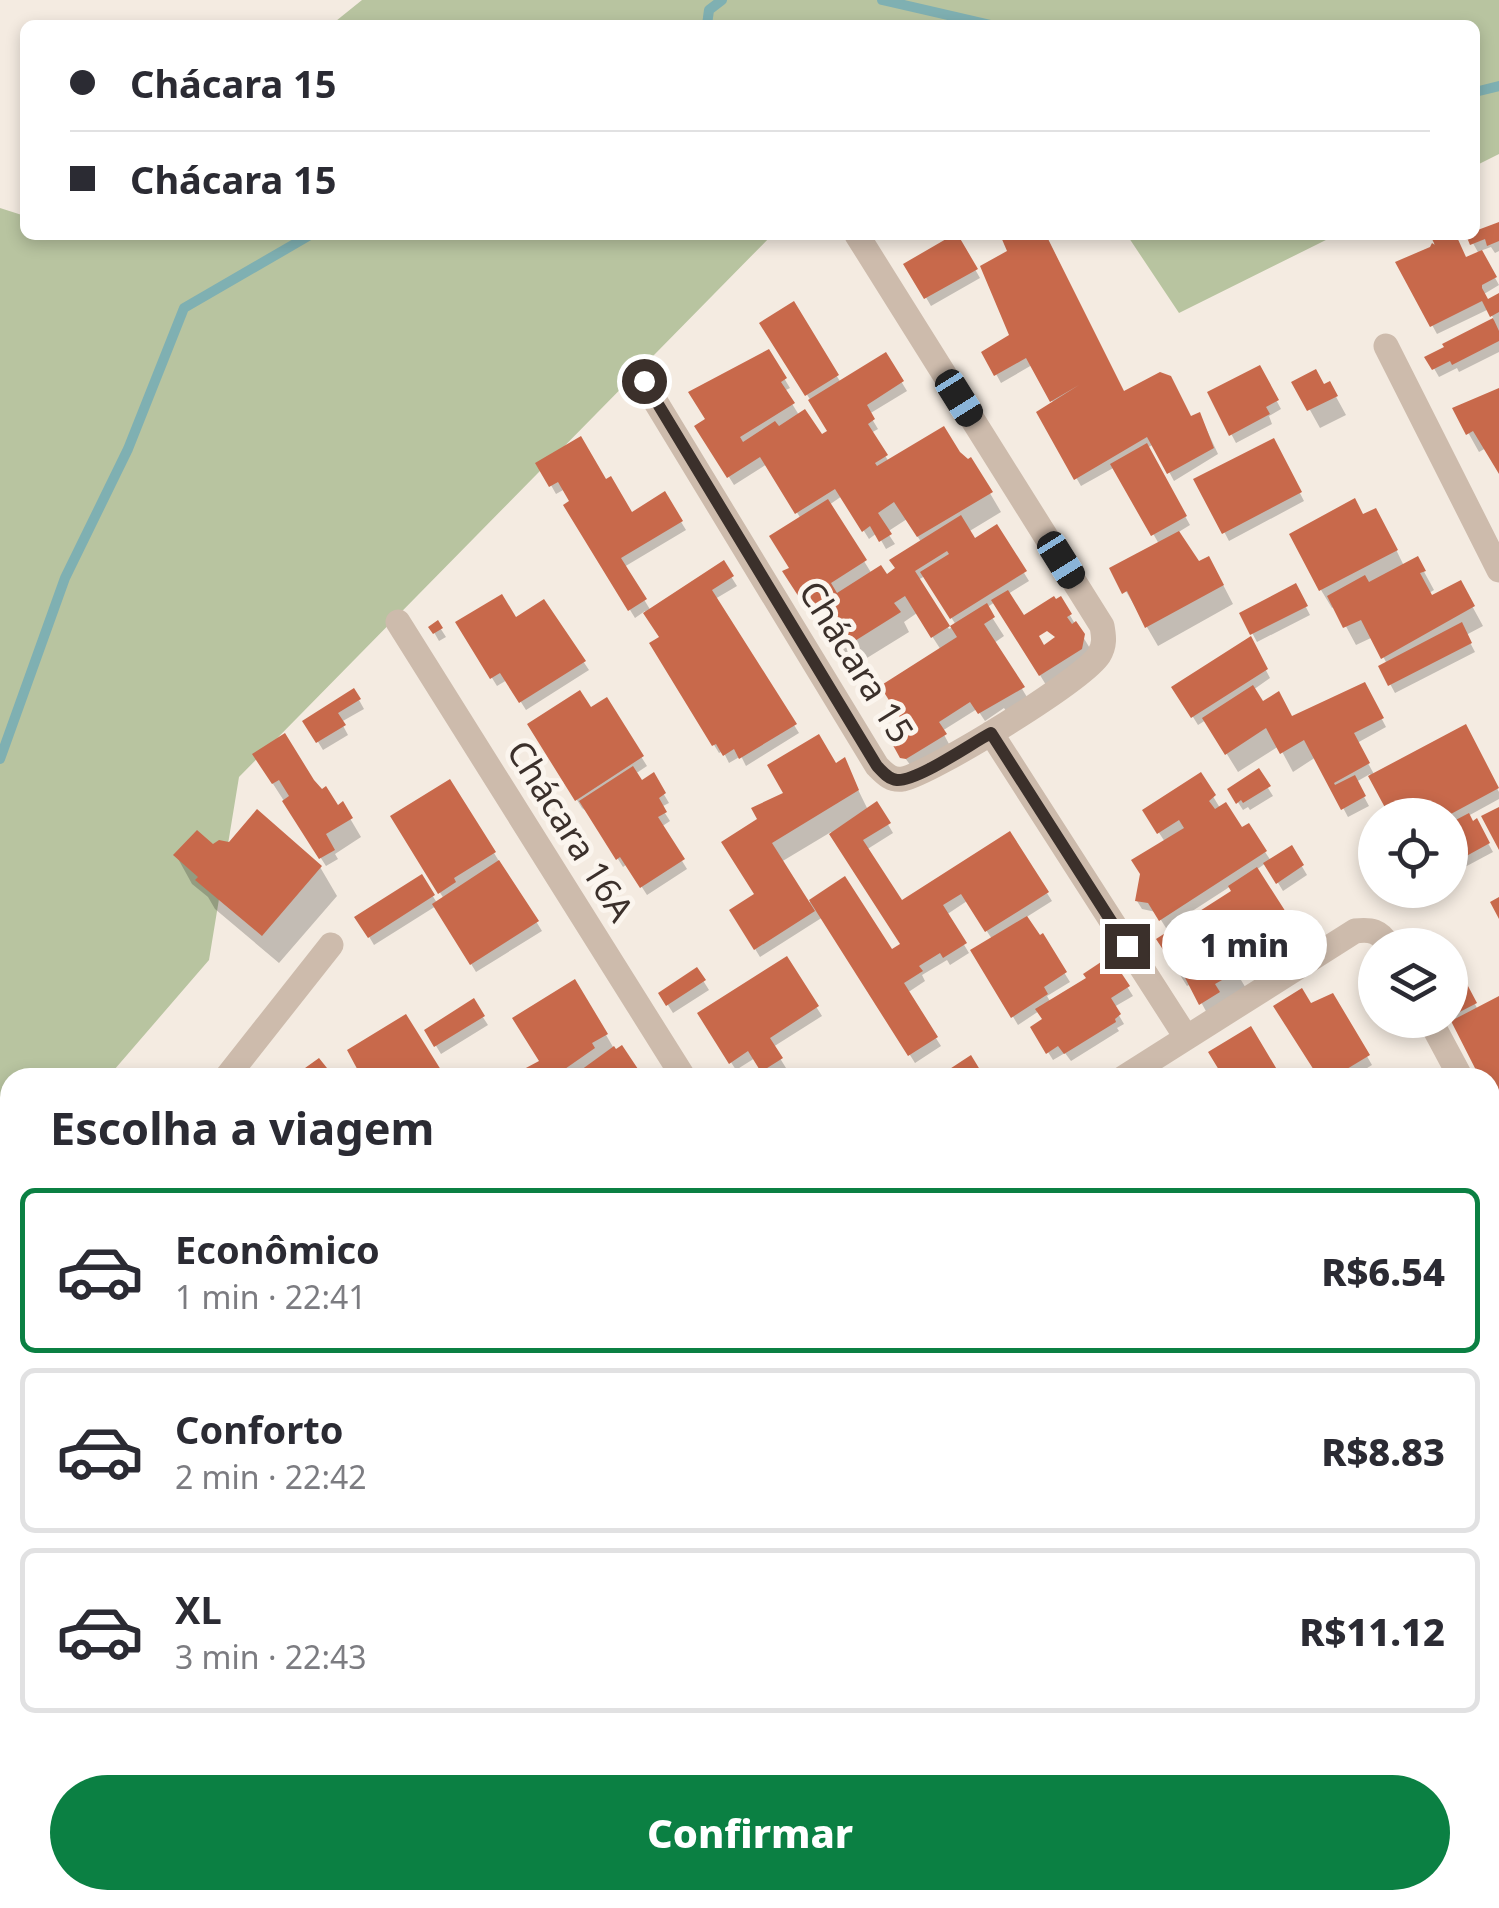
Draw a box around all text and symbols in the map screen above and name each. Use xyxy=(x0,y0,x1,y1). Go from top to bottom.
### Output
text: Chácara 15 xyxy=(130,57,337,109)
text: Chácara 15 xyxy=(130,153,337,205)
route start xyxy=(622,359,667,404)
car xyxy=(930,365,988,431)
car xyxy=(1032,527,1090,593)
street label: Chácara 15 xyxy=(789,571,926,751)
street label: Chácara 16A xyxy=(497,731,646,930)
map controls xyxy=(1358,798,1468,1038)
button: locate xyxy=(1358,798,1468,908)
callout: 1 min xyxy=(1162,911,1327,981)
text: 1 min xyxy=(1200,923,1289,966)
route end xyxy=(1105,924,1150,969)
button: layers xyxy=(1358,928,1468,1038)
text: Escolha a viagem xyxy=(50,1097,434,1158)
text: Econômico xyxy=(175,1223,380,1275)
icon: car xyxy=(55,1226,145,1316)
text: R$6.54 xyxy=(1321,1245,1445,1297)
text: 1 min · 22:41 xyxy=(175,1275,367,1318)
text: Conforto xyxy=(175,1403,344,1455)
icon: car xyxy=(55,1406,145,1496)
text: R$8.83 xyxy=(1321,1425,1445,1477)
text: 2 min · 22:42 xyxy=(175,1455,367,1498)
text: XL xyxy=(175,1583,222,1635)
icon: car xyxy=(55,1586,145,1676)
text: R$11.12 xyxy=(1299,1605,1445,1657)
text: 3 min · 22:43 xyxy=(175,1635,367,1678)
button: Confirmar xyxy=(50,1775,1450,1890)

